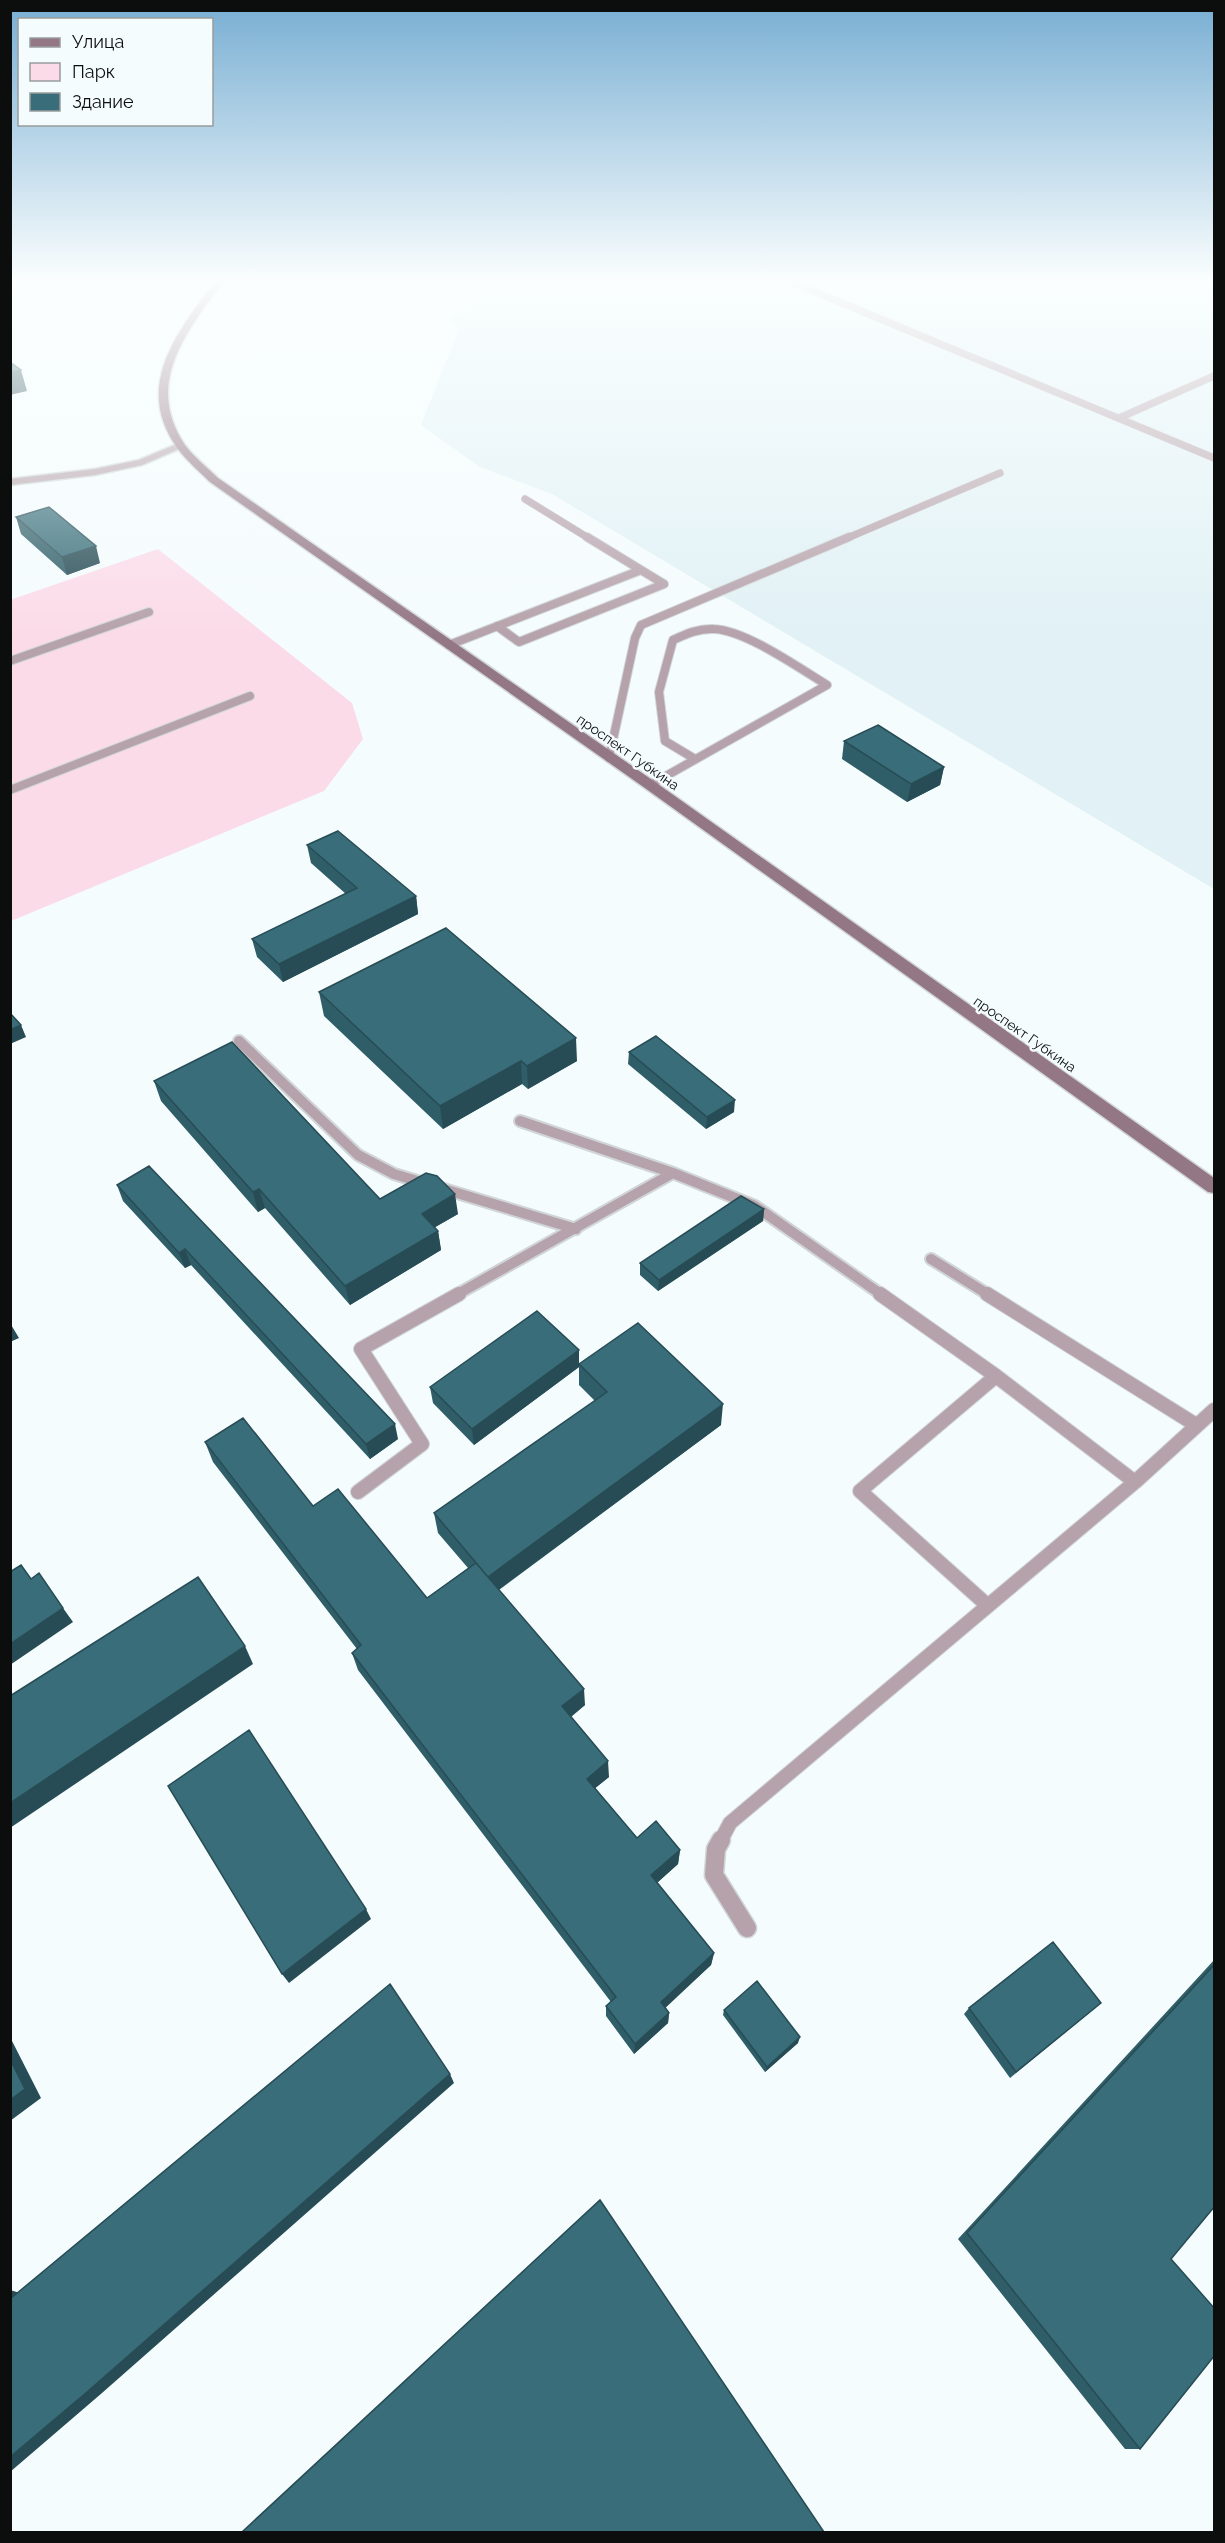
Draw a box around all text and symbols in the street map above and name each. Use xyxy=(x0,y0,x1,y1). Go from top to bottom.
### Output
legend xyxy=(18,18,213,126)
text: Улица xyxy=(72,31,124,52)
text: Парк xyxy=(72,61,115,82)
text: Здание xyxy=(72,91,134,112)
street label: проспект Губкина xyxy=(574,711,682,793)
street label: проспект Губкина xyxy=(971,993,1079,1075)

